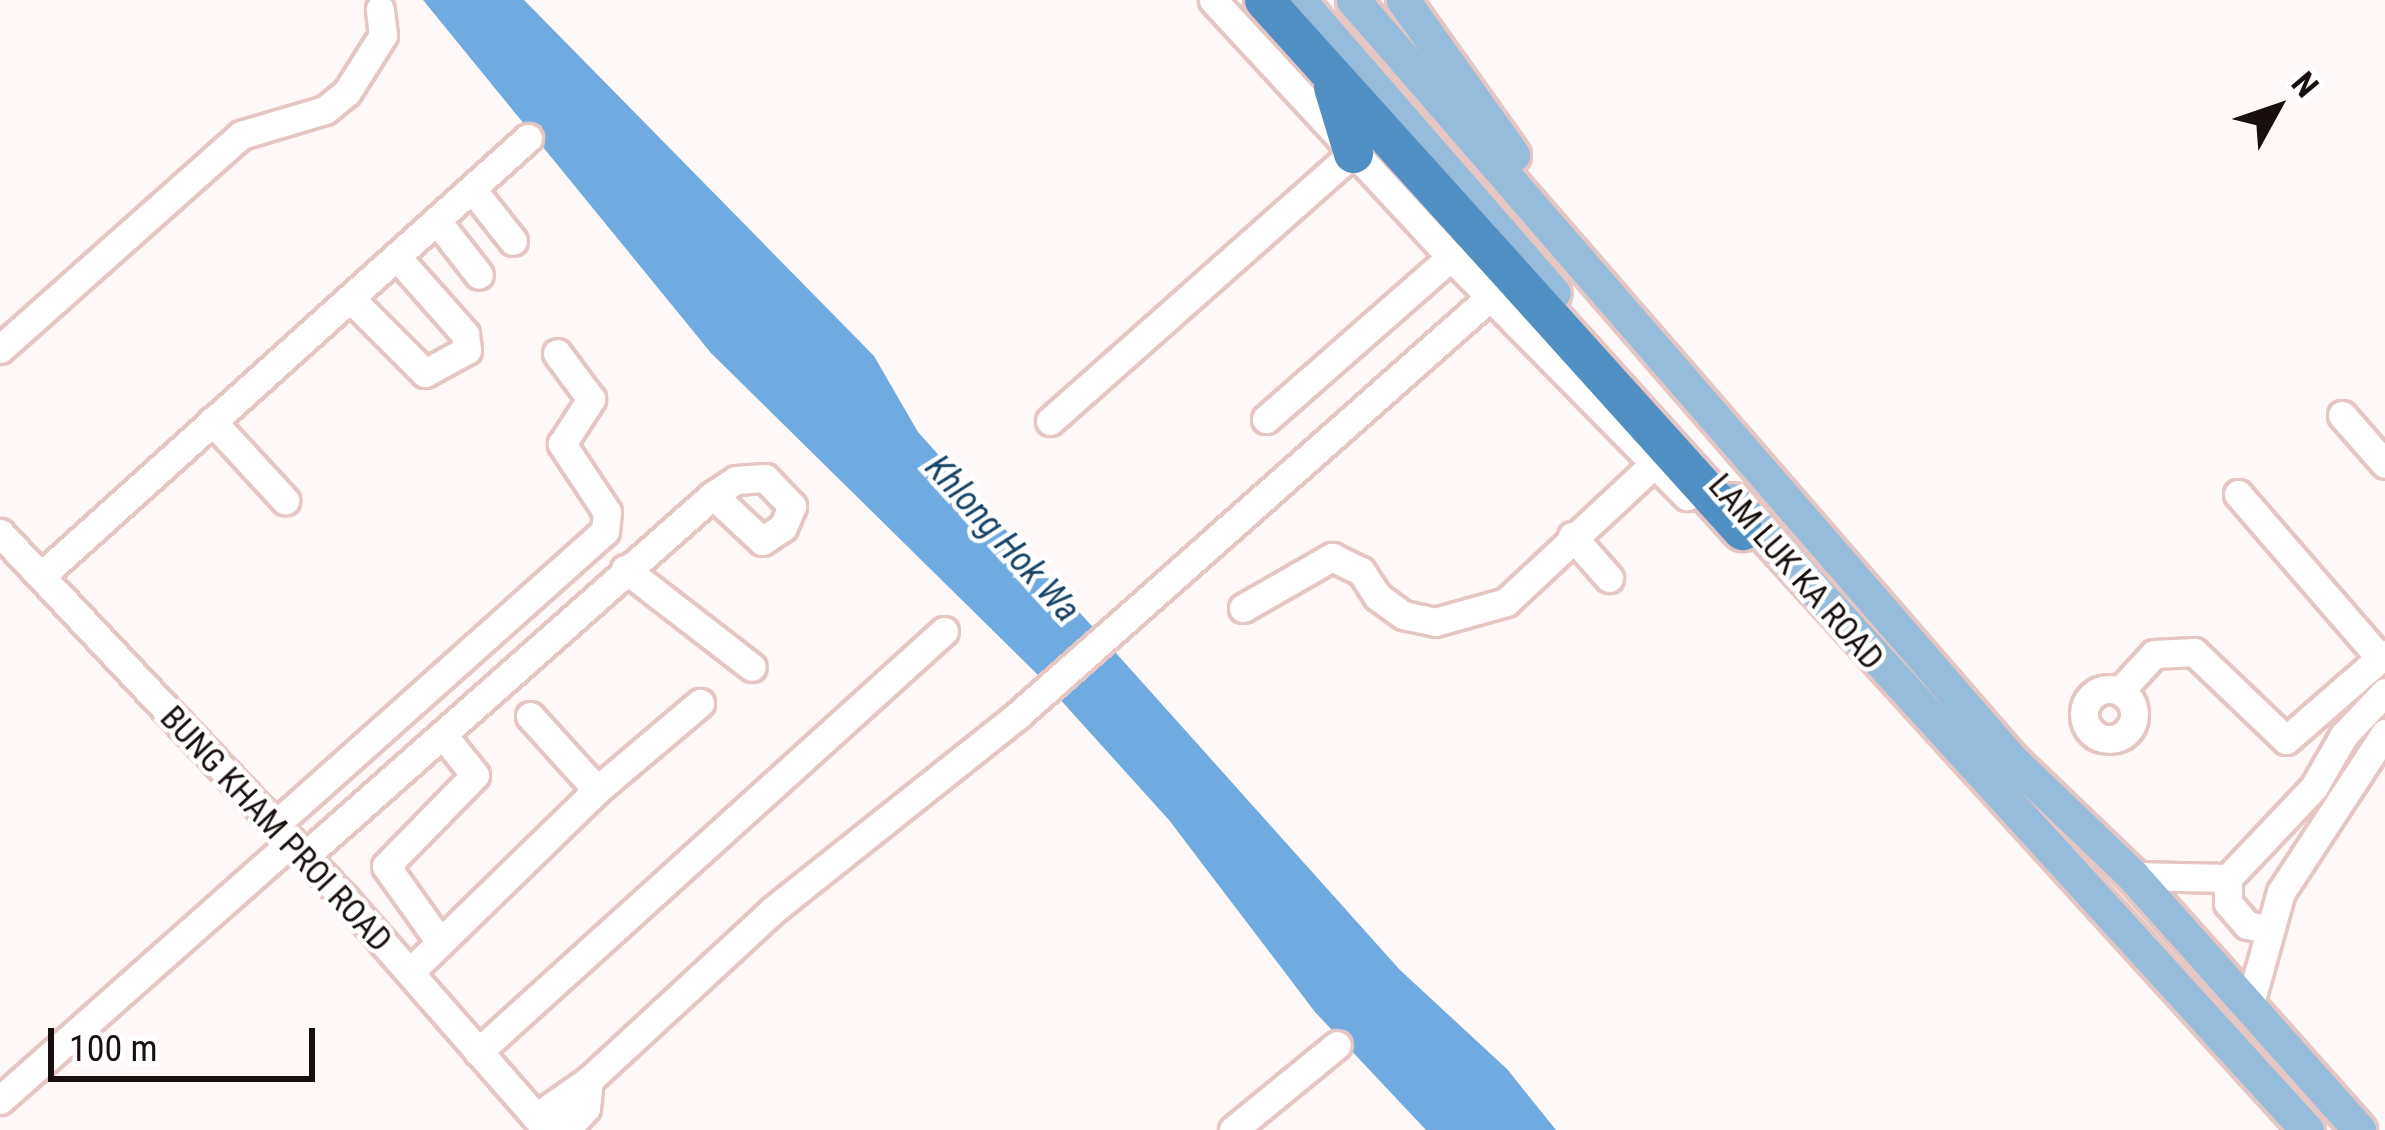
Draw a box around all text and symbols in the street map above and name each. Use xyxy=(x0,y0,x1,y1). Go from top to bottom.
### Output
north arrow xyxy=(2217,48,2337,168)
text: N xyxy=(2284,64,2326,105)
water label: Khlong Hok Wa xyxy=(916,447,1088,631)
street label: LAM LUK KA ROAD xyxy=(1700,466,1892,678)
street label: BUNG KHAM PROI ROAD xyxy=(152,698,400,960)
scale bar xyxy=(54,1004,321,1078)
text: 100 m xyxy=(69,1028,158,1070)

